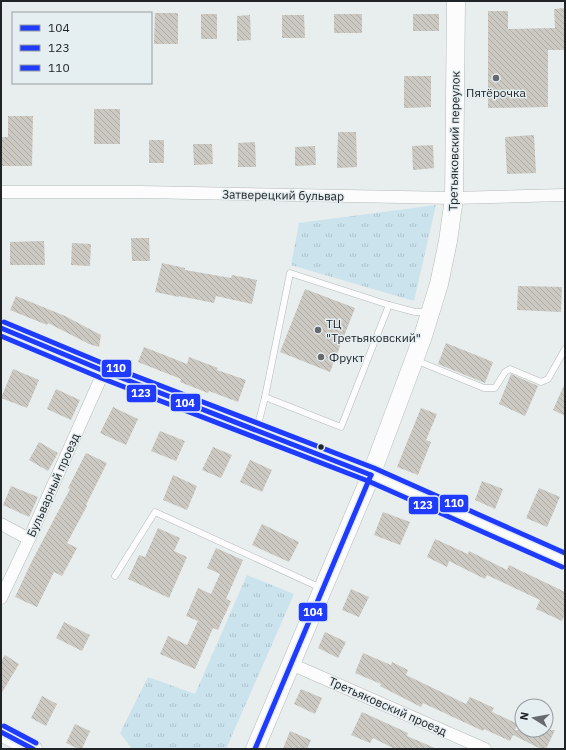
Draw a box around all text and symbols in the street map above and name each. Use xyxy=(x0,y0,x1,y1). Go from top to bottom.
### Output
legend xyxy=(12,12,152,84)
text: 104 xyxy=(48,20,70,35)
text: 123 xyxy=(48,40,70,55)
text: 110 xyxy=(48,60,70,75)
street label: Третьяковский переулок xyxy=(445,70,463,211)
marker: Пятёрочка xyxy=(491,73,501,83)
place label: Пятёрочка xyxy=(466,85,527,100)
street label: Затверецкий бульвар xyxy=(222,186,344,204)
place label: ТЦ "Третьяковский" xyxy=(326,316,421,345)
marker: ТЦ "Третьяковский" xyxy=(313,325,323,335)
place label: Фрукт xyxy=(329,350,365,365)
marker: Фрукт xyxy=(316,352,326,362)
line badge: 110 xyxy=(101,359,132,378)
text: 110 xyxy=(106,361,126,375)
line badge: 123 xyxy=(126,384,157,403)
text: 123 xyxy=(131,386,151,400)
line badge: 104 xyxy=(170,393,201,412)
text: 104 xyxy=(175,396,195,410)
street label: Бульварный проезд xyxy=(23,431,83,539)
unlabelled marker xyxy=(316,442,326,452)
line badge: 110 xyxy=(439,494,469,513)
line badge: 123 xyxy=(408,496,439,515)
text: 110 xyxy=(444,496,464,510)
text: 123 xyxy=(413,498,433,512)
line badge: 104 xyxy=(298,602,328,622)
text: 104 xyxy=(303,605,323,619)
street label: Третьяковский проезд xyxy=(327,673,449,739)
north arrow xyxy=(514,698,554,738)
text: N xyxy=(517,711,532,721)

